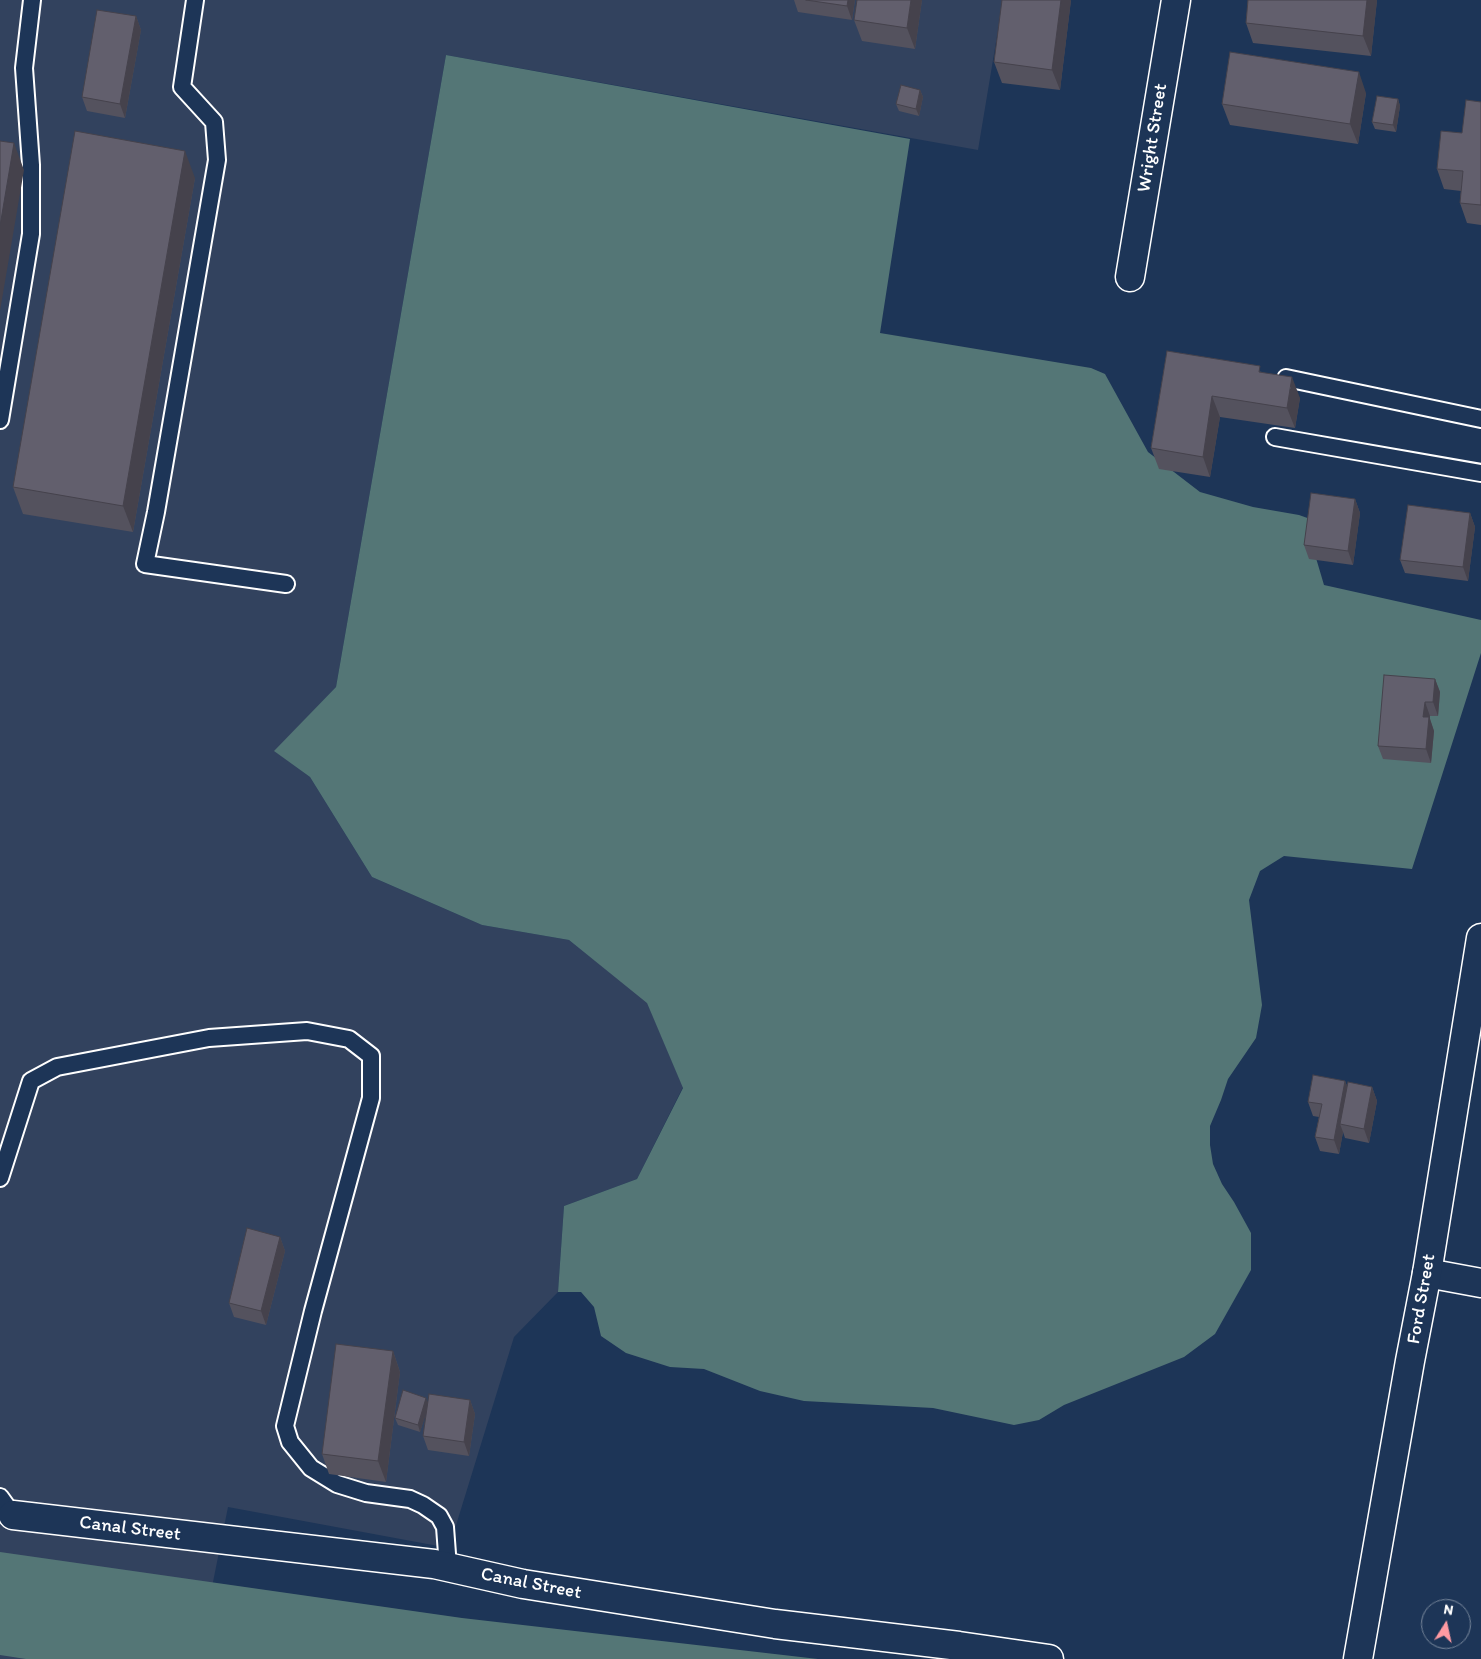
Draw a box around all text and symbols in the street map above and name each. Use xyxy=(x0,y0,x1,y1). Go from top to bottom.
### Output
street label: Wright Street xyxy=(1133,82,1173,194)
street label: Ford Street xyxy=(1403,1252,1441,1346)
street label: Canal Street xyxy=(78,1511,182,1547)
street label: Canal Street xyxy=(479,1563,583,1605)
north arrow xyxy=(1421,1599,1471,1649)
text: N xyxy=(1442,1601,1455,1619)

